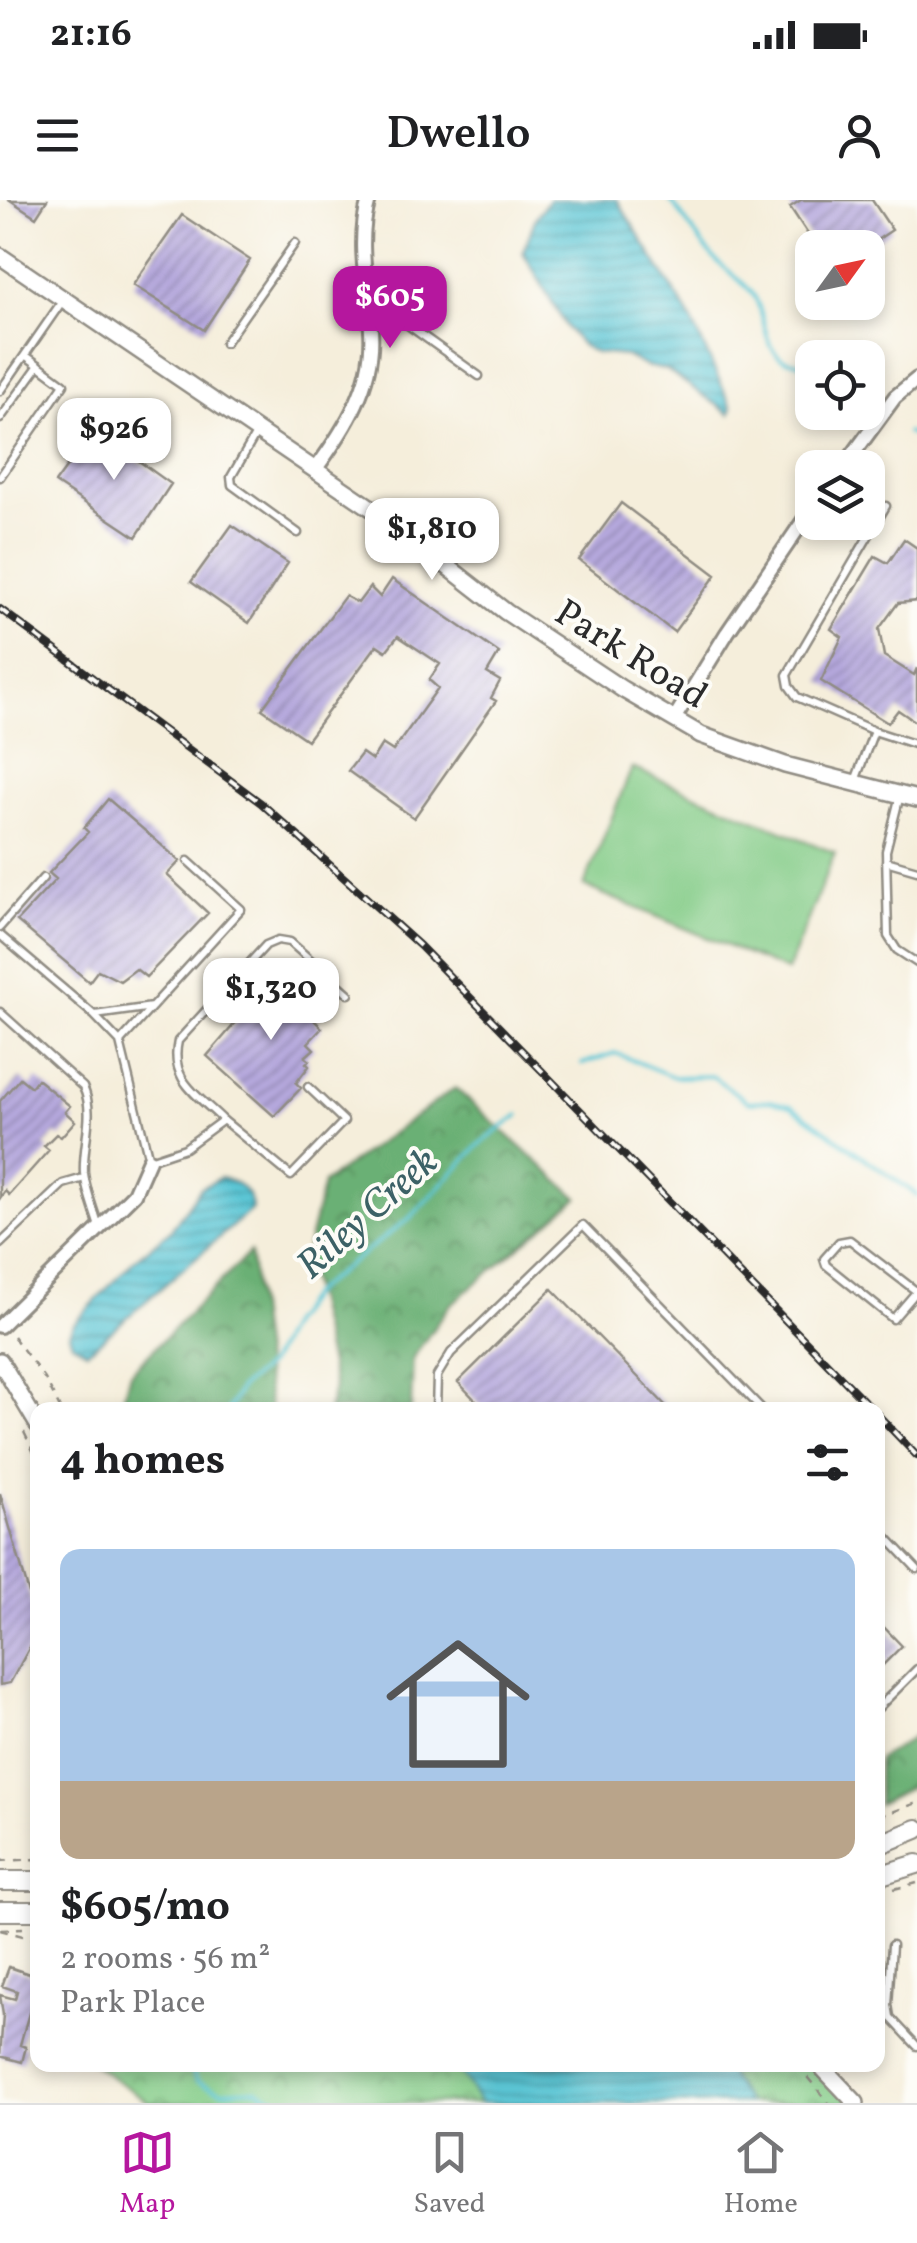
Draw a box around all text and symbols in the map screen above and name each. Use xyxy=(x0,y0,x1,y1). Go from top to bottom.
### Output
text: 21:16 xyxy=(50,9,132,62)
text: Dwello xyxy=(386,104,531,167)
icon: menu xyxy=(30,108,85,163)
icon: person xyxy=(832,108,887,163)
north arrow xyxy=(795,230,885,320)
map controls xyxy=(795,230,885,540)
pin: $605 xyxy=(331,266,449,351)
text: $605 xyxy=(355,276,425,320)
button: locate xyxy=(795,340,885,430)
pin: $926 xyxy=(55,398,173,483)
text: $926 xyxy=(79,408,149,452)
button: layers xyxy=(795,450,885,540)
pin: $1,810 xyxy=(351,498,513,583)
text: $1,810 xyxy=(387,508,477,552)
street label: Park Road xyxy=(544,588,717,724)
pin: $1,320 xyxy=(190,958,352,1043)
text: $1,320 xyxy=(225,968,317,1012)
water label: Riley Creek xyxy=(285,1136,452,1294)
text: 4 homes xyxy=(60,1433,225,1492)
icon: filters xyxy=(800,1435,855,1490)
icon: home xyxy=(368,1614,548,1794)
text: $605/mo xyxy=(60,1879,230,1938)
text: 2 rooms · 56 m² xyxy=(60,1938,270,1982)
text: Park Place xyxy=(60,1982,205,2026)
tab: Map xyxy=(119,2125,175,2224)
tab: Saved xyxy=(413,2125,486,2224)
tab: Home xyxy=(724,2125,798,2224)

